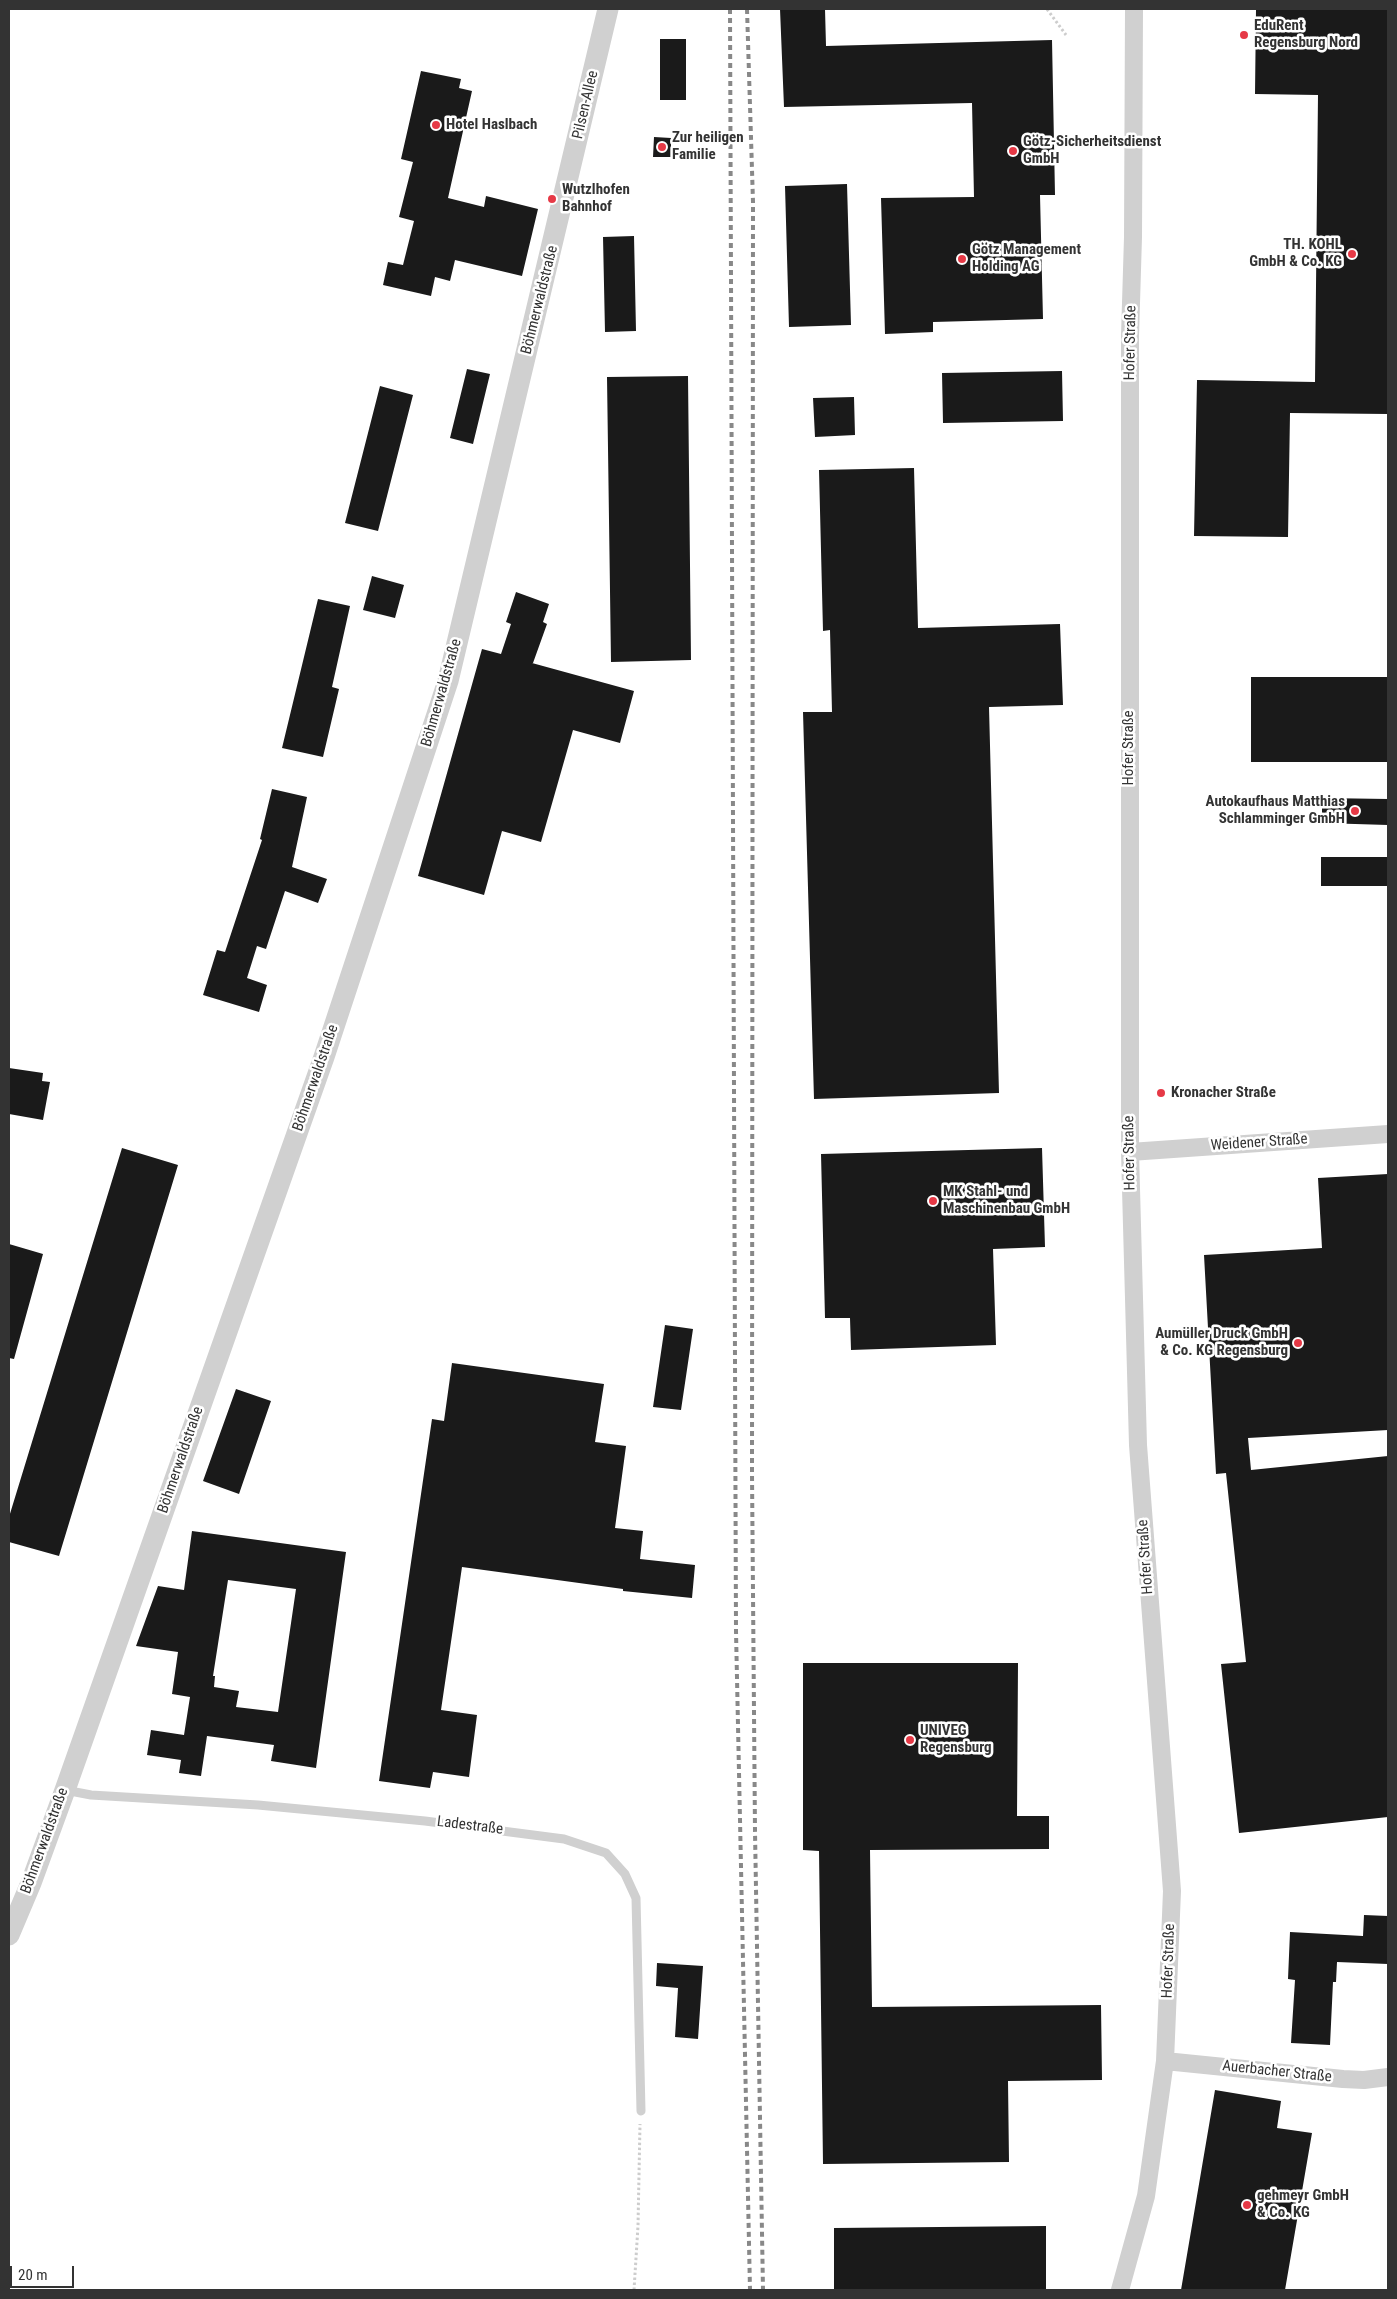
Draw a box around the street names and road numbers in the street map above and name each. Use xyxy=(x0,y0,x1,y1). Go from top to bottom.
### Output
street label: Pilsen-Allee xyxy=(569,69,603,141)
street label: Böhmerwaldstraße xyxy=(518,244,562,356)
street label: Hofer Straße xyxy=(1121,305,1141,381)
street label: Böhmerwaldstraße xyxy=(418,637,466,749)
street label: Hofer Straße xyxy=(1120,711,1138,785)
street label: Böhmerwaldstraße xyxy=(289,1022,343,1134)
street label: Hofer Straße xyxy=(1120,1115,1140,1191)
street label: Weidener Straße xyxy=(1210,1131,1308,1155)
street label: Böhmerwaldstraße xyxy=(154,1404,208,1516)
street label: Hofer Straße xyxy=(1134,1519,1158,1595)
street label: Böhmerwaldstraße xyxy=(17,1786,73,1896)
street label: Ladestraße xyxy=(436,1813,504,1839)
street label: Hofer Straße xyxy=(1159,1923,1179,1999)
street label: Auerbacher Straße xyxy=(1221,2057,1333,2087)

